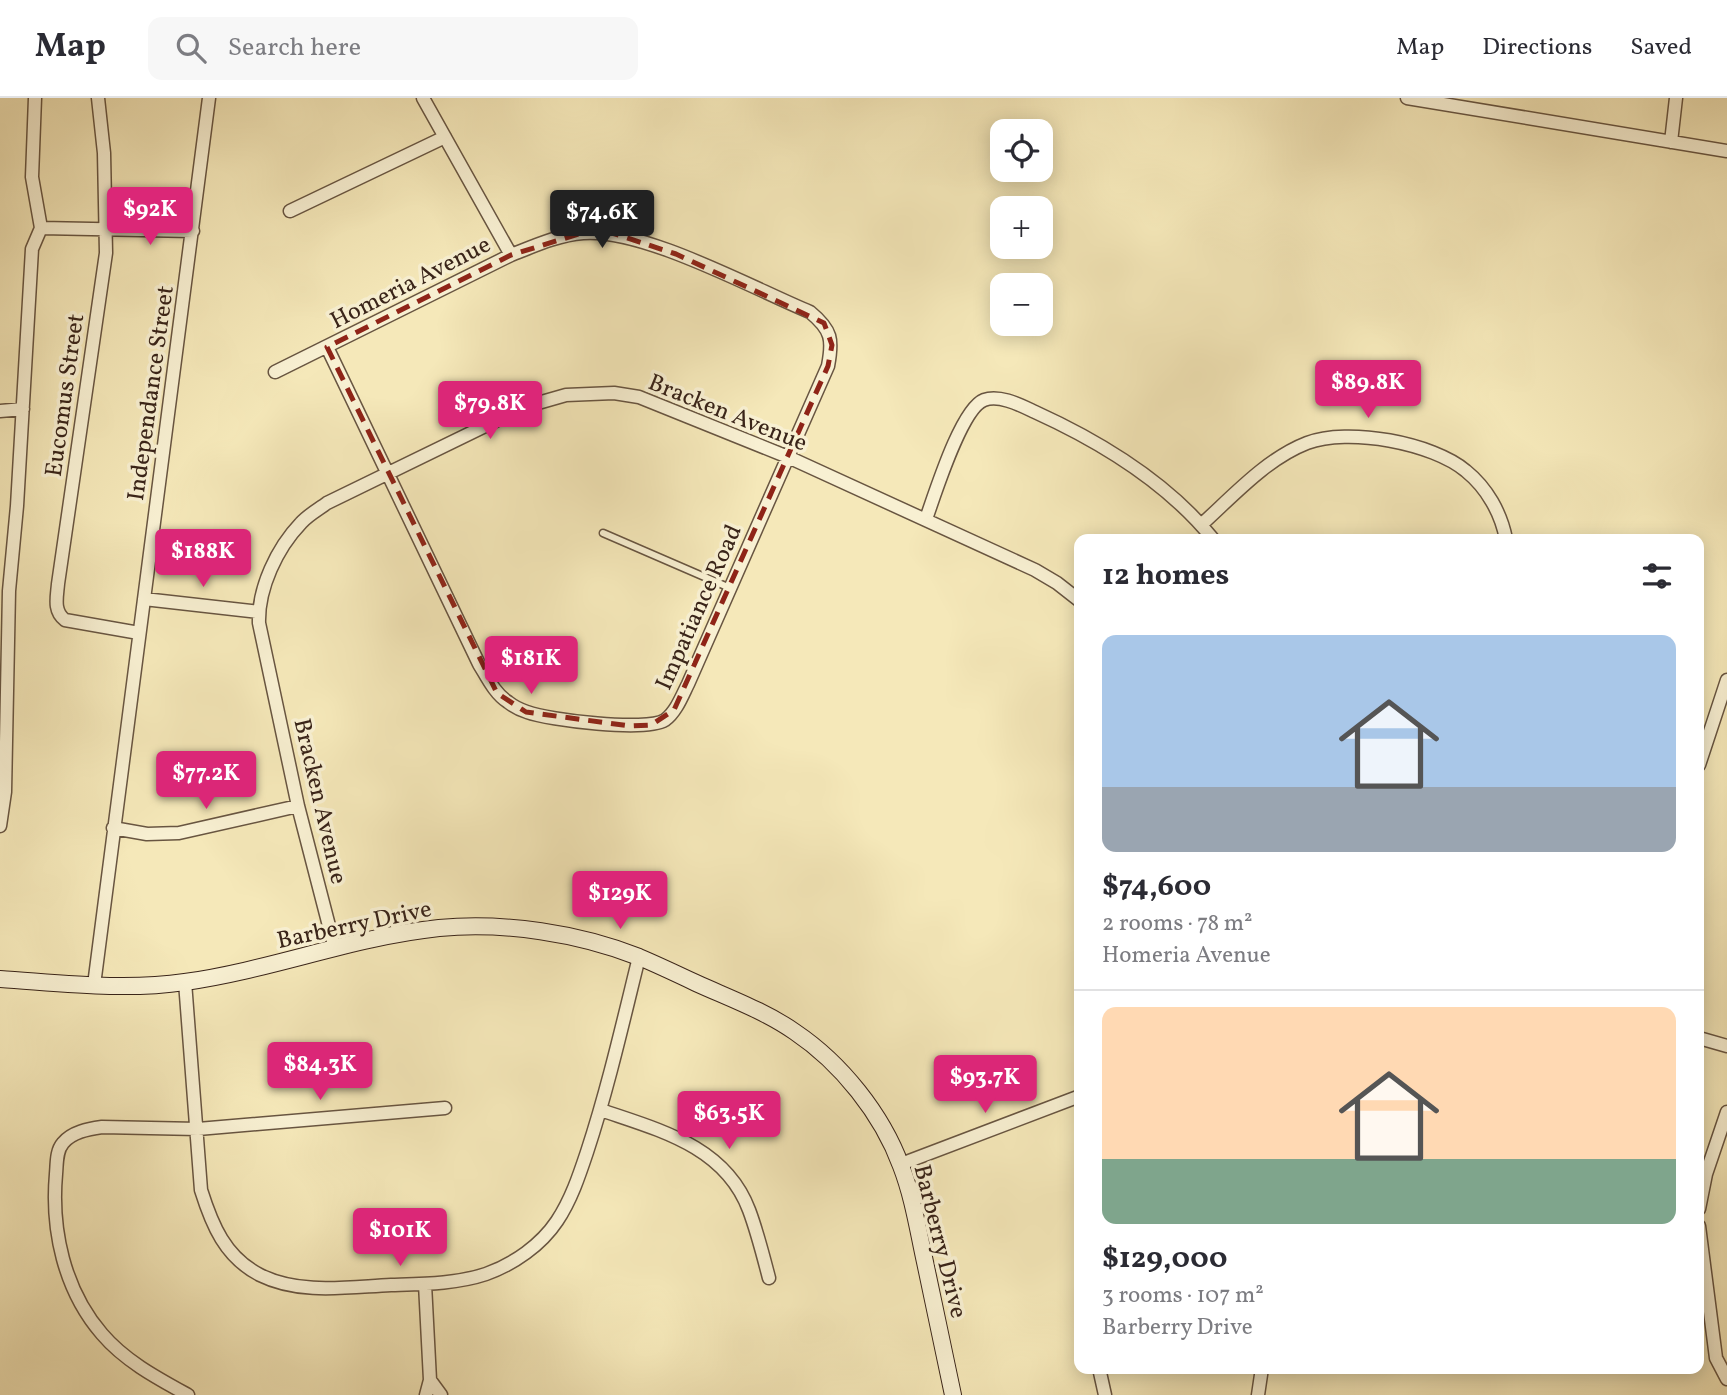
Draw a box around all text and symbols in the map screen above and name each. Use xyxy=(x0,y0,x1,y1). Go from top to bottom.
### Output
search box xyxy=(148,17,638,80)
text: Map xyxy=(35,25,106,71)
icon: search xyxy=(172,29,210,67)
text: Search here xyxy=(228,30,361,66)
text: Map xyxy=(1396,31,1444,65)
text: Directions xyxy=(1482,31,1592,65)
text: Saved xyxy=(1630,31,1692,65)
map controls xyxy=(990,119,1053,336)
button: locate xyxy=(990,119,1053,182)
pin: $92K xyxy=(109,188,191,247)
pin: $74.6K xyxy=(545,190,659,250)
text: $92K xyxy=(123,194,177,226)
button: + xyxy=(990,196,1053,259)
text: $74.6K xyxy=(566,197,638,229)
street label: Homeria Avenue xyxy=(325,229,497,339)
button: − xyxy=(990,273,1053,336)
street label: Independance Street xyxy=(120,284,184,503)
street label: Eucomus Street xyxy=(38,312,94,479)
pin: $89.8K xyxy=(1311,360,1425,420)
street label: Bracken Avenue xyxy=(643,366,812,461)
text: $89.8K xyxy=(1331,367,1405,399)
pin: $79.8K xyxy=(433,382,547,441)
text: $79.8K xyxy=(454,388,526,420)
street label: Impatiance Road xyxy=(648,520,752,696)
pin: $188K xyxy=(154,530,252,589)
text: $188K xyxy=(171,536,235,568)
text: 12 homes xyxy=(1102,555,1229,597)
icon: filters xyxy=(1638,557,1676,595)
pin: $181K xyxy=(482,636,580,696)
text: $181K xyxy=(501,643,561,675)
icon: home xyxy=(1326,681,1452,807)
street label: Bracken Avenue xyxy=(283,715,355,888)
pin: $77.2K xyxy=(149,752,263,811)
text: $77.2K xyxy=(172,758,240,790)
text: $74,600 xyxy=(1102,866,1211,908)
pin: $129K xyxy=(571,872,669,931)
text: $129K xyxy=(588,878,652,910)
street label: Barberry Drive xyxy=(274,893,435,959)
text: 2 rooms · 78 m² xyxy=(1102,908,1253,940)
text: Homeria Avenue xyxy=(1102,940,1271,972)
pin: $84.3K xyxy=(263,1042,377,1102)
text: $84.3K xyxy=(283,1049,357,1081)
icon: home xyxy=(1326,1053,1452,1179)
pin: $93.7K xyxy=(928,1056,1042,1115)
text: $93.7K xyxy=(950,1062,1020,1094)
pin: $63.5K xyxy=(672,1091,786,1151)
text: $63.5K xyxy=(693,1098,765,1130)
street label: Barberry Drive xyxy=(904,1161,975,1322)
pin: $101K xyxy=(351,1208,449,1268)
text: $101K xyxy=(369,1215,431,1247)
text: $129,000 xyxy=(1102,1238,1228,1280)
text: 3 rooms · 107 m² xyxy=(1102,1280,1264,1312)
text: Barberry Drive xyxy=(1102,1312,1253,1344)

